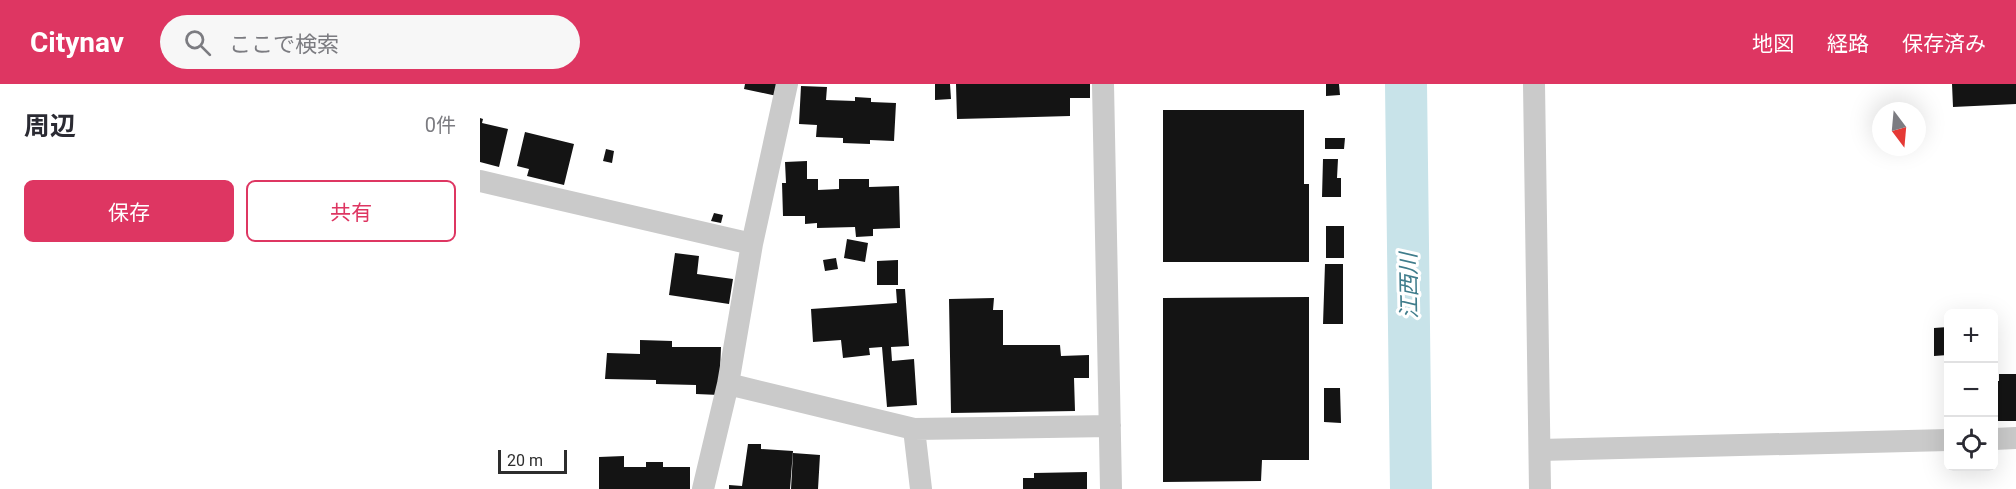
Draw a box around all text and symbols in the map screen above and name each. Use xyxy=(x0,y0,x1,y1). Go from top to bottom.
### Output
search box xyxy=(160,15,580,69)
text: Citynav xyxy=(30,26,124,59)
icon: search xyxy=(181,26,214,59)
text: ここで検索 xyxy=(229,32,339,57)
text: 地図 xyxy=(1752,32,1794,56)
text: 経路 xyxy=(1827,32,1869,56)
text: 保存済み xyxy=(1902,32,1986,56)
north arrow xyxy=(1872,102,1926,156)
text: 周辺 xyxy=(24,111,76,141)
text: 0件 xyxy=(425,113,456,137)
button: 保存 xyxy=(24,180,234,242)
button: 共有 xyxy=(246,180,456,242)
water label: 江西川 xyxy=(1396,251,1422,319)
map controls xyxy=(1944,309,1998,471)
button: + xyxy=(1944,309,1998,363)
button: − xyxy=(1944,363,1998,417)
button: locate xyxy=(1944,417,1998,471)
scale bar xyxy=(498,447,567,474)
text: 20 m xyxy=(507,451,543,470)

